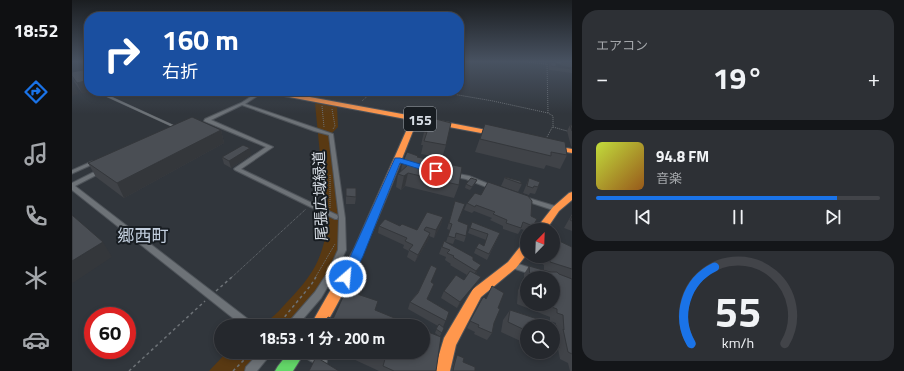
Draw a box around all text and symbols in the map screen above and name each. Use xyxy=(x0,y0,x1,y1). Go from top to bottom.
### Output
text: 18:52 xyxy=(14,17,58,44)
text: 160 m xyxy=(162,18,239,61)
icon: right xyxy=(96,28,148,80)
text: エアコン xyxy=(596,35,648,55)
text: 19° xyxy=(713,55,763,101)
text: 右折 xyxy=(162,58,198,85)
text: − xyxy=(596,61,608,95)
text: + xyxy=(868,61,880,95)
icon: directions xyxy=(22,78,50,106)
road number: 155 xyxy=(404,107,436,131)
icon: music xyxy=(22,140,50,168)
text: 94.8 FM xyxy=(656,145,709,168)
street label: 尾張広域緑道 xyxy=(307,151,333,241)
pin xyxy=(419,154,453,188)
icon: arrive xyxy=(425,160,447,182)
text: 音楽 xyxy=(656,168,682,188)
icon: phone xyxy=(22,202,50,230)
icon: previous xyxy=(632,206,654,228)
icon: pause xyxy=(727,206,749,228)
icon: next xyxy=(822,206,844,228)
district label: 郷西町 xyxy=(118,223,169,249)
north arrow xyxy=(520,223,560,263)
map controls xyxy=(520,223,560,359)
position arrow xyxy=(325,256,367,298)
icon: climate xyxy=(22,264,50,292)
button: sound xyxy=(520,271,560,311)
text: 55 xyxy=(715,280,761,343)
speed limit sign: 60 xyxy=(84,307,136,359)
button: search xyxy=(520,319,560,359)
icon: car xyxy=(22,326,50,354)
text: 18:53 · 1 分 · 200 m xyxy=(259,327,385,350)
text: km/h xyxy=(722,331,754,353)

